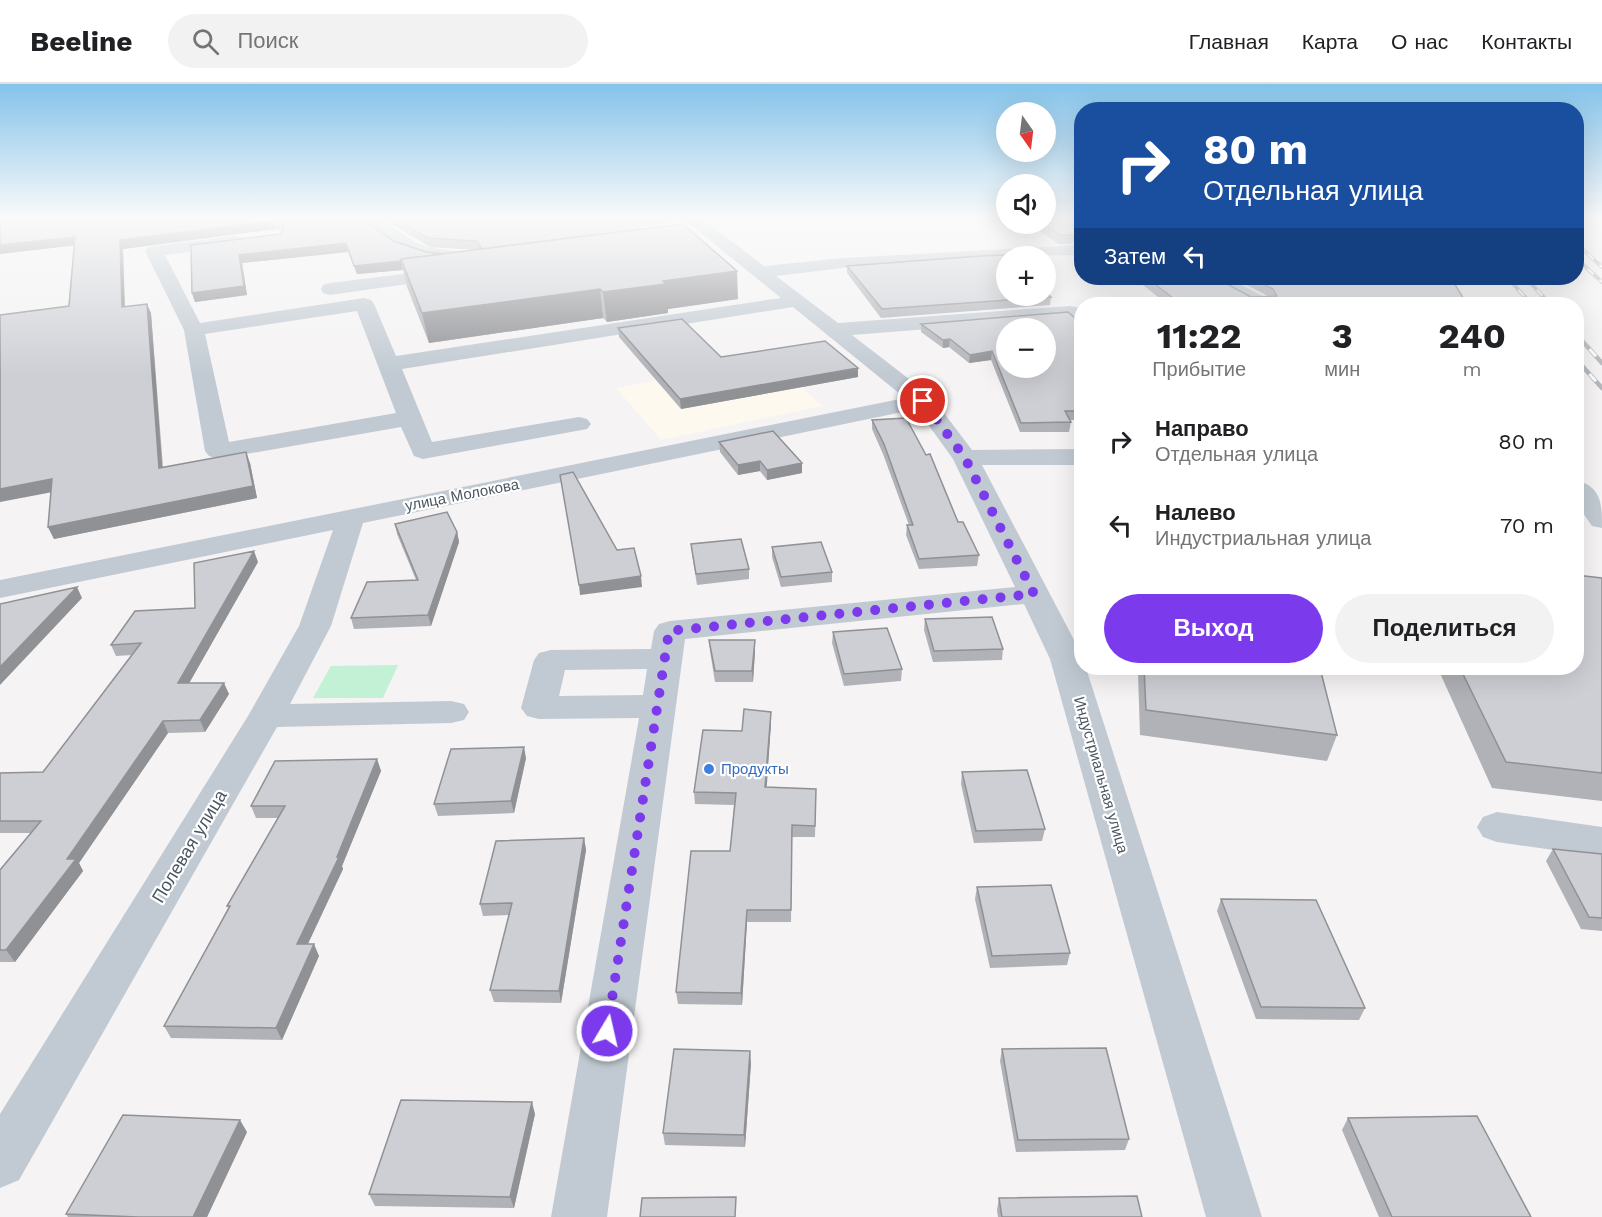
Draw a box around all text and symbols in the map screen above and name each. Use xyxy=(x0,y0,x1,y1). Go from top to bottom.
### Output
search box xyxy=(168,14,588,68)
text: Beeline xyxy=(30,25,132,58)
icon: search xyxy=(189,25,222,58)
text: Поиск xyxy=(237,28,298,53)
text: Главная xyxy=(1189,29,1269,54)
text: Карта xyxy=(1302,29,1358,54)
text: О нас xyxy=(1391,29,1448,54)
text: Контакты xyxy=(1481,29,1572,54)
north arrow xyxy=(996,102,1056,162)
map controls xyxy=(996,102,1056,378)
text: 80 m xyxy=(1203,125,1308,174)
icon: right xyxy=(1104,126,1182,204)
button: sound xyxy=(996,174,1056,234)
text: Отдельная улица xyxy=(1203,175,1423,207)
icon: left xyxy=(1178,240,1211,273)
text: Затем xyxy=(1104,244,1166,269)
button: + xyxy=(996,246,1056,306)
text: 11:22 xyxy=(1157,315,1242,357)
text: 3 xyxy=(1332,315,1353,357)
text: 240 xyxy=(1438,315,1506,357)
button: − xyxy=(996,318,1056,378)
text: Прибытие xyxy=(1152,357,1246,381)
text: мин xyxy=(1324,357,1360,381)
text: m xyxy=(1463,357,1482,381)
pin xyxy=(897,375,948,426)
icon: arrive xyxy=(906,384,939,417)
text: Направо xyxy=(1155,416,1249,441)
icon: right xyxy=(1104,425,1137,458)
text: 80 m xyxy=(1498,429,1554,454)
text: Отдельная улица xyxy=(1155,442,1318,466)
street label: улица Молокова xyxy=(404,475,521,515)
text: Налево xyxy=(1155,500,1236,525)
icon: left xyxy=(1104,509,1137,542)
text: 70 m xyxy=(1500,513,1554,538)
text: Индустриальная улица xyxy=(1155,526,1371,550)
button: Выход xyxy=(1104,594,1323,663)
button: Поделиться xyxy=(1335,594,1554,663)
street label: Индустриальная улица xyxy=(1070,695,1132,856)
place label: Продукты xyxy=(721,760,789,778)
marker: Продукты xyxy=(702,762,716,776)
street label: Полевая улица xyxy=(147,785,231,906)
position arrow xyxy=(575,999,639,1063)

